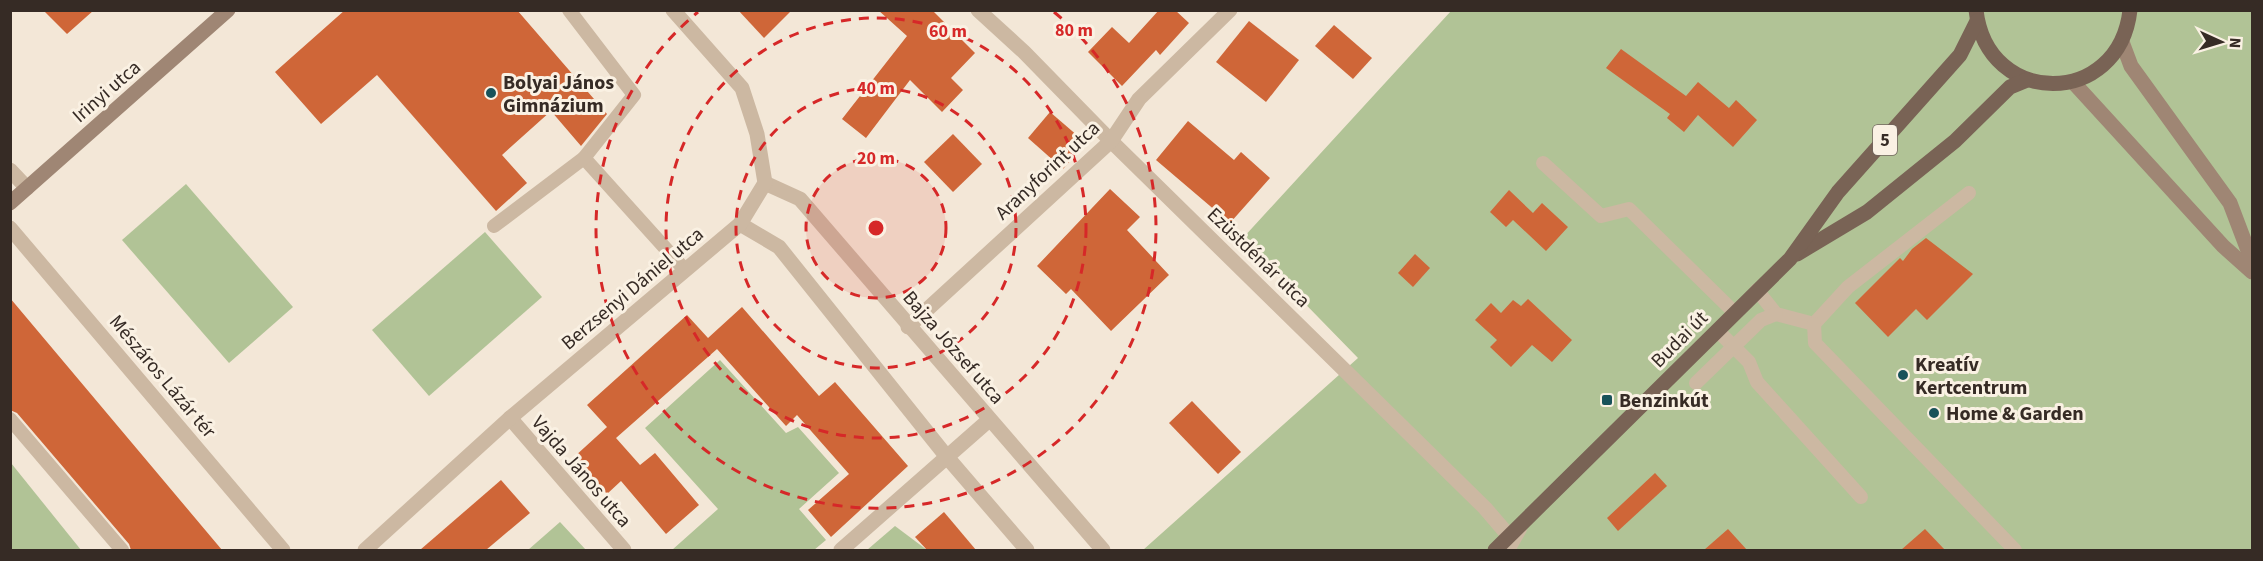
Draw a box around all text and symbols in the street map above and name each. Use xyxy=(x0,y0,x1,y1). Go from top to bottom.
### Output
north arrow xyxy=(2191,12,2251,72)
text: 80 m xyxy=(1055,18,1093,43)
text: 60 m xyxy=(929,19,967,44)
text: N xyxy=(2224,37,2246,49)
street label: Irinyi utca xyxy=(66,54,147,129)
place label: Bolyai János Gimnázium xyxy=(503,69,614,120)
text: 40 m xyxy=(857,76,895,101)
marker: Bolyai János Gimnázium xyxy=(484,86,498,100)
street label: Aranyforint utca xyxy=(989,115,1106,227)
road number: 5 xyxy=(1873,125,1897,155)
text: 20 m xyxy=(857,146,895,171)
street label: Ezüstdénár utca xyxy=(1201,201,1316,314)
centre of rings xyxy=(866,218,886,238)
street label: Berzsenyi Dániel utca xyxy=(555,221,710,357)
street label: Bajza József utca xyxy=(896,285,1010,410)
street label: Budai út xyxy=(1645,305,1715,374)
street label: Mészáros Lázár tér xyxy=(102,309,222,444)
place label: Kreatív Kertcentrum xyxy=(1915,351,2027,402)
marker: Kreatív Kertcentrum xyxy=(1896,368,1910,382)
place label: Benzinkút xyxy=(1619,387,1709,415)
marker: Benzinkút xyxy=(1600,393,1614,407)
place label: Home & Garden xyxy=(1946,400,2084,428)
marker: Home & Garden xyxy=(1927,406,1941,420)
street label: Vajda János utca xyxy=(525,410,638,534)

